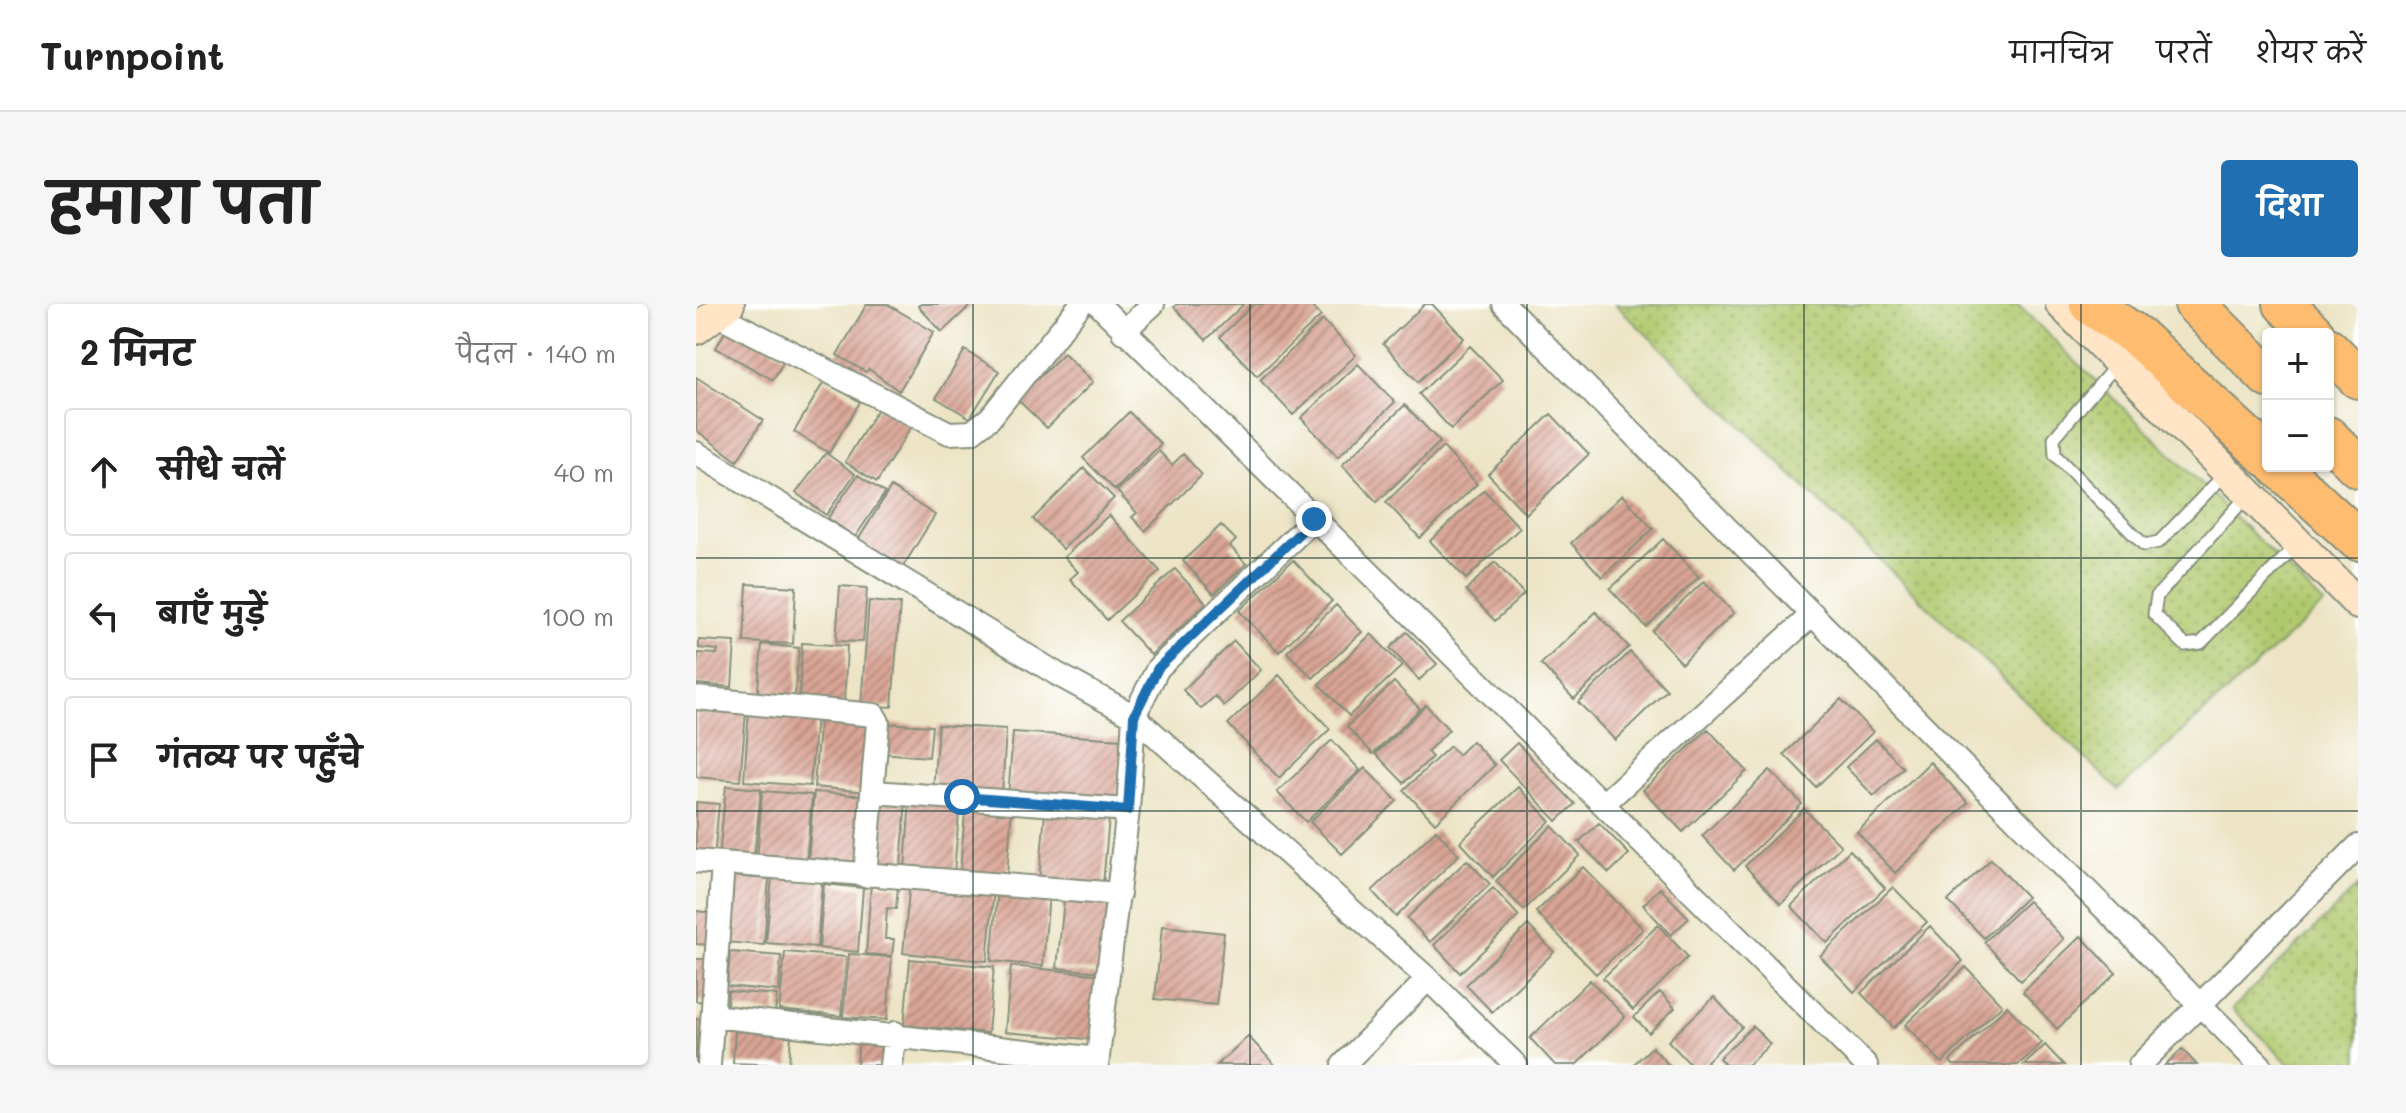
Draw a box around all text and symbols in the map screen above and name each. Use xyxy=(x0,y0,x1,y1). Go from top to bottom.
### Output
text: Turnpoint xyxy=(40,30,224,80)
text: मानचित्र xyxy=(2010,34,2112,70)
text: परतें xyxy=(2156,34,2211,70)
text: शेयर करें xyxy=(2255,34,2366,70)
button: दिशा xyxy=(2221,160,2358,257)
text: हमारा पता xyxy=(48,164,317,237)
map controls xyxy=(2262,328,2334,472)
button: + xyxy=(2262,328,2334,400)
text: 2 मिनट xyxy=(80,329,194,374)
text: पैदल · 140 m xyxy=(456,336,616,370)
button: − xyxy=(2262,400,2334,472)
text: सीधे चलें xyxy=(158,448,284,488)
icon: ahead xyxy=(82,450,126,494)
text: 40 m xyxy=(554,455,614,489)
route end xyxy=(1296,501,1332,537)
text: बाएँ मुड़ें xyxy=(158,592,266,632)
icon: left xyxy=(82,594,126,638)
text: 100 m xyxy=(541,599,614,633)
text: गंतव्य पर पहुँचे xyxy=(158,736,362,776)
icon: arrive xyxy=(82,738,126,782)
route start xyxy=(944,779,980,815)

